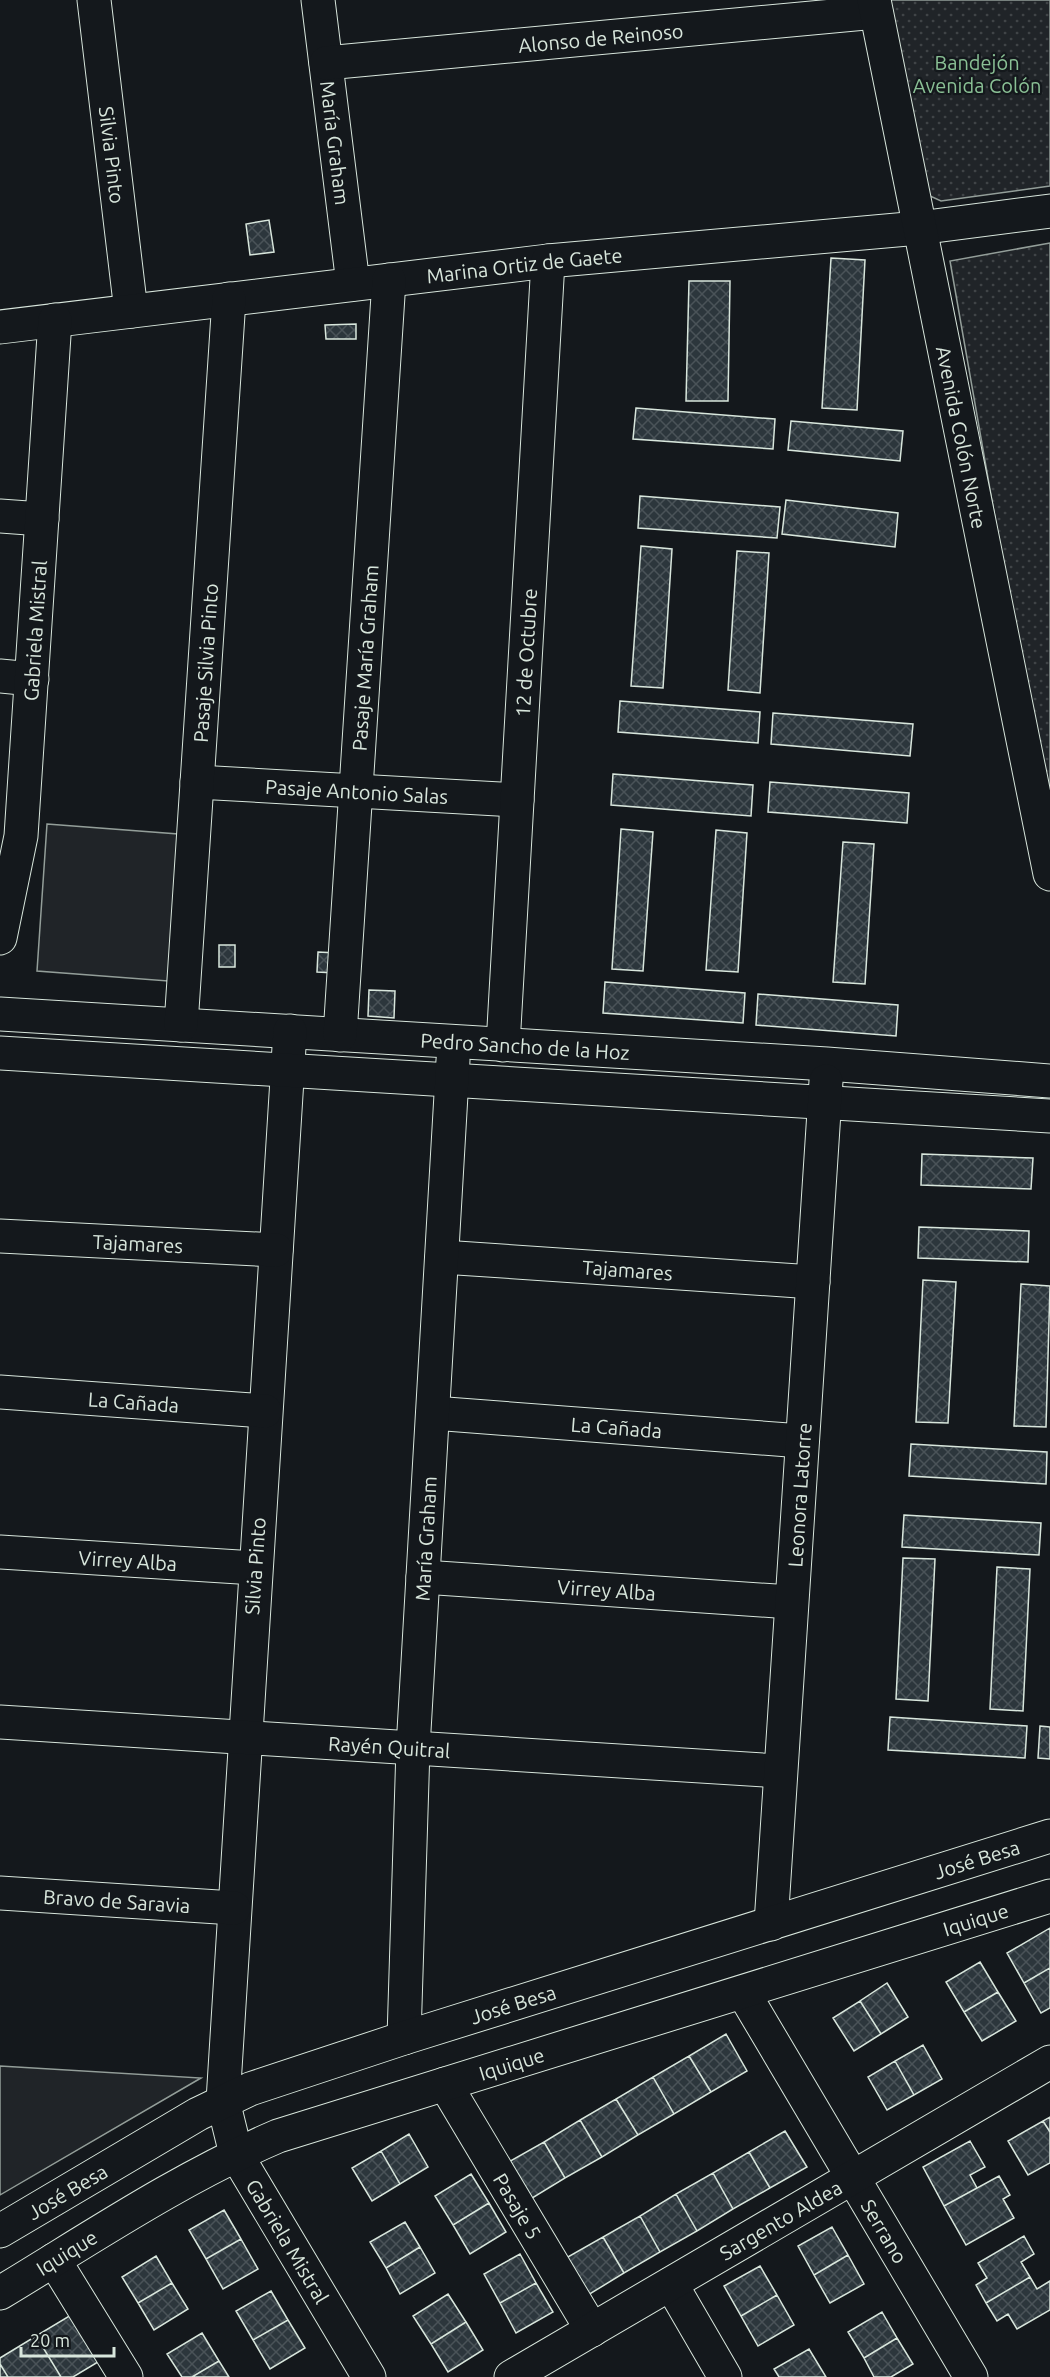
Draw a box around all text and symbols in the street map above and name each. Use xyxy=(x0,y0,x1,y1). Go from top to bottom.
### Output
street label: Alonso de Reinoso xyxy=(517,18,684,57)
park label: Bandejón Avenida Colón xyxy=(913,51,1041,97)
street label: María Graham xyxy=(317,79,355,206)
street label: Silvia Pinto xyxy=(95,105,130,205)
street label: Marina Ortiz de Gaete xyxy=(425,243,623,287)
street label: Avenida Colón Norte xyxy=(932,344,992,531)
street label: Gabriela Mistral xyxy=(18,560,51,702)
street label: Pasaje María Graham xyxy=(347,564,382,752)
street label: Pasaje Silvia Pinto xyxy=(188,582,222,743)
street label: 12 de Octubre xyxy=(510,588,541,718)
street label: Pasaje Antonio Salas xyxy=(265,774,449,808)
street label: Pedro Sancho de la Hoz xyxy=(420,1028,630,1064)
street label: Tajamares xyxy=(92,1229,184,1257)
street label: Tajamares xyxy=(582,1255,674,1284)
street label: La Cañada xyxy=(87,1387,180,1416)
street label: La Cañada xyxy=(570,1412,663,1442)
street label: Leonora Latorre xyxy=(783,1422,815,1568)
street label: María Graham xyxy=(410,1475,440,1602)
street label: Silvia Pinto xyxy=(240,1516,270,1616)
street label: Virrey Alba xyxy=(78,1545,178,1575)
street label: Virrey Alba xyxy=(556,1575,657,1604)
street label: Rayén Quitral xyxy=(328,1731,451,1762)
street label: José Besa xyxy=(931,1835,1022,1883)
street label: Bravo de Saravia xyxy=(42,1884,191,1917)
street label: Iquique xyxy=(940,1898,1011,1940)
street label: José Besa xyxy=(467,1980,559,2028)
street label: Iquique xyxy=(476,2042,547,2084)
street label: José Besa xyxy=(23,2159,111,2224)
street label: Pasaje 5 xyxy=(489,2169,546,2243)
street label: Gabriela Mistral xyxy=(242,2175,334,2307)
street label: Sargento Aldea xyxy=(715,2175,846,2264)
street label: Serrano xyxy=(857,2195,912,2267)
street label: Iquique xyxy=(32,2225,101,2280)
scale bar xyxy=(21,2320,114,2358)
text: 20 m xyxy=(30,2330,70,2350)

